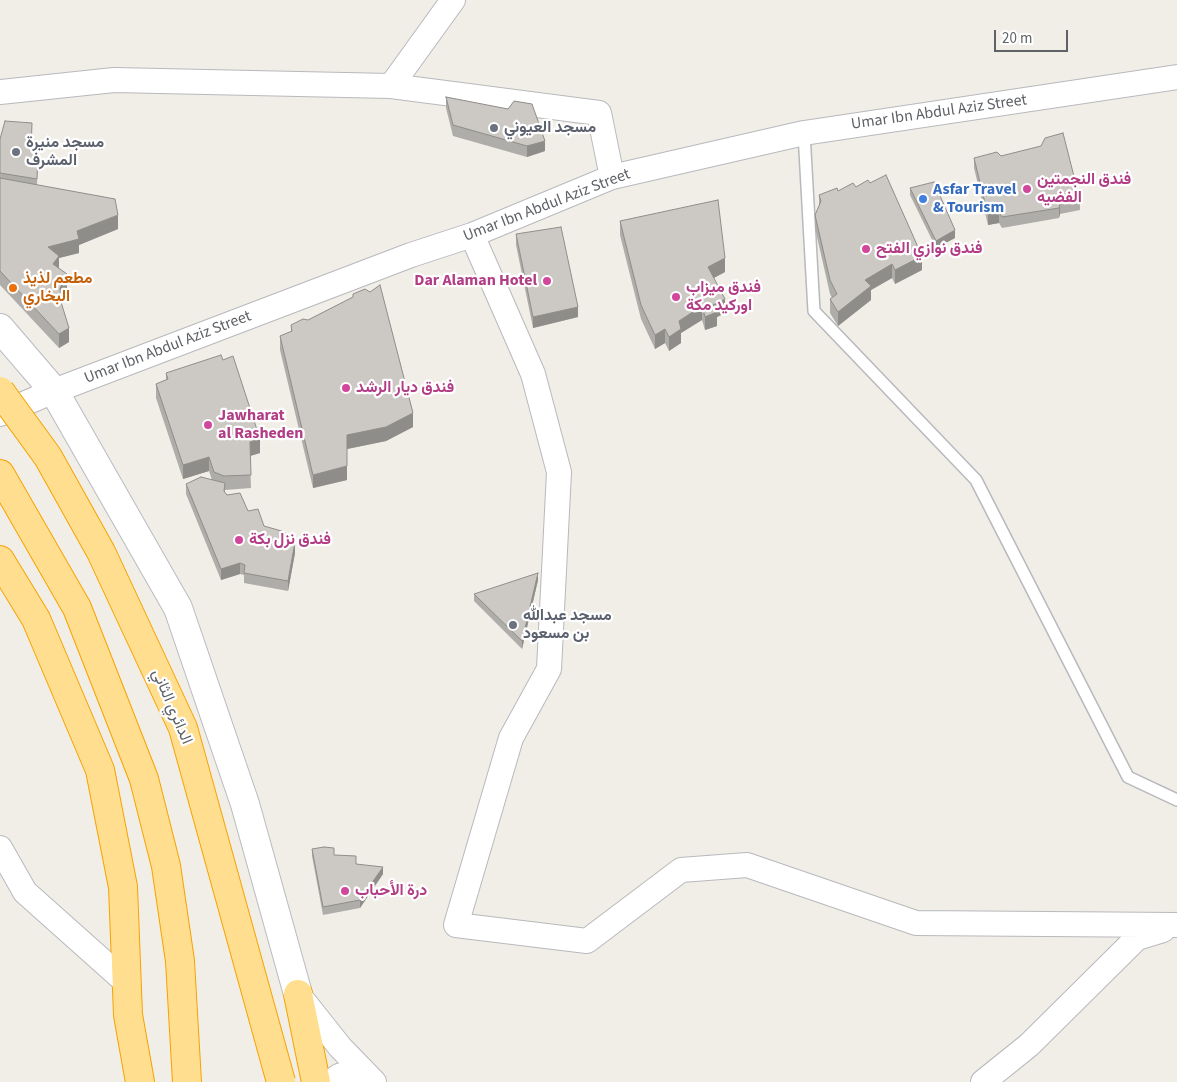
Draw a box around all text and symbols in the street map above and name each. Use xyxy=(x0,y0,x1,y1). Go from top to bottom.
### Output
scale bar xyxy=(997,20,1071,52)
text: 20 m xyxy=(1002,28,1032,49)
street label: Umar Ibn Abdul Aziz Street xyxy=(850,91,1028,135)
place label: مسجد العيوني xyxy=(504,118,596,138)
marker: مسجد العيوني xyxy=(488,122,500,134)
place label: مسجد منيرة المشرف xyxy=(26,133,104,171)
marker: مسجد منيرة المشرف xyxy=(10,146,22,158)
street label: Umar Ibn Abdul Aziz Street xyxy=(461,165,633,247)
place label: فندق النجمتين الفضيه xyxy=(1037,170,1131,208)
place label: Asfar Travel & Tourism xyxy=(933,180,1016,218)
marker: فندق النجمتين الفضيه xyxy=(1021,183,1033,195)
marker: Asfar Travel & Tourism xyxy=(917,193,929,205)
place label: فندق نوازي الفتح xyxy=(876,239,983,259)
marker: فندق نوازي الفتح xyxy=(860,243,872,255)
place label: مطعم لذيذ البخاري xyxy=(23,269,92,307)
place label: Dar Alaman Hotel xyxy=(414,271,537,291)
marker: Dar Alaman Hotel xyxy=(541,275,553,287)
place label: فندق ميزاب اوركيد مكة xyxy=(686,278,761,316)
marker: مطعم لذيذ البخاري xyxy=(7,282,19,294)
marker: فندق ميزاب اوركيد مكة xyxy=(670,291,682,303)
street label: Umar Ibn Abdul Aziz Street xyxy=(82,307,254,389)
place label: فندق ديار الرشد xyxy=(356,378,454,398)
marker: فندق ديار الرشد xyxy=(340,382,352,394)
place label: Jawharat al Rasheden xyxy=(218,406,303,444)
marker: Jawharat al Rasheden xyxy=(202,419,214,431)
place label: فندق نزل بكة xyxy=(249,530,331,550)
marker: فندق نزل بكة xyxy=(233,534,245,546)
place label: مسجد عبدالله بن مسعود xyxy=(523,606,612,644)
marker: مسجد عبدالله بن مسعود xyxy=(507,619,519,631)
street label: الدائري الثاني xyxy=(147,667,195,747)
place label: درة الأحباب xyxy=(355,881,427,901)
marker: درة الأحباب xyxy=(339,885,351,897)

